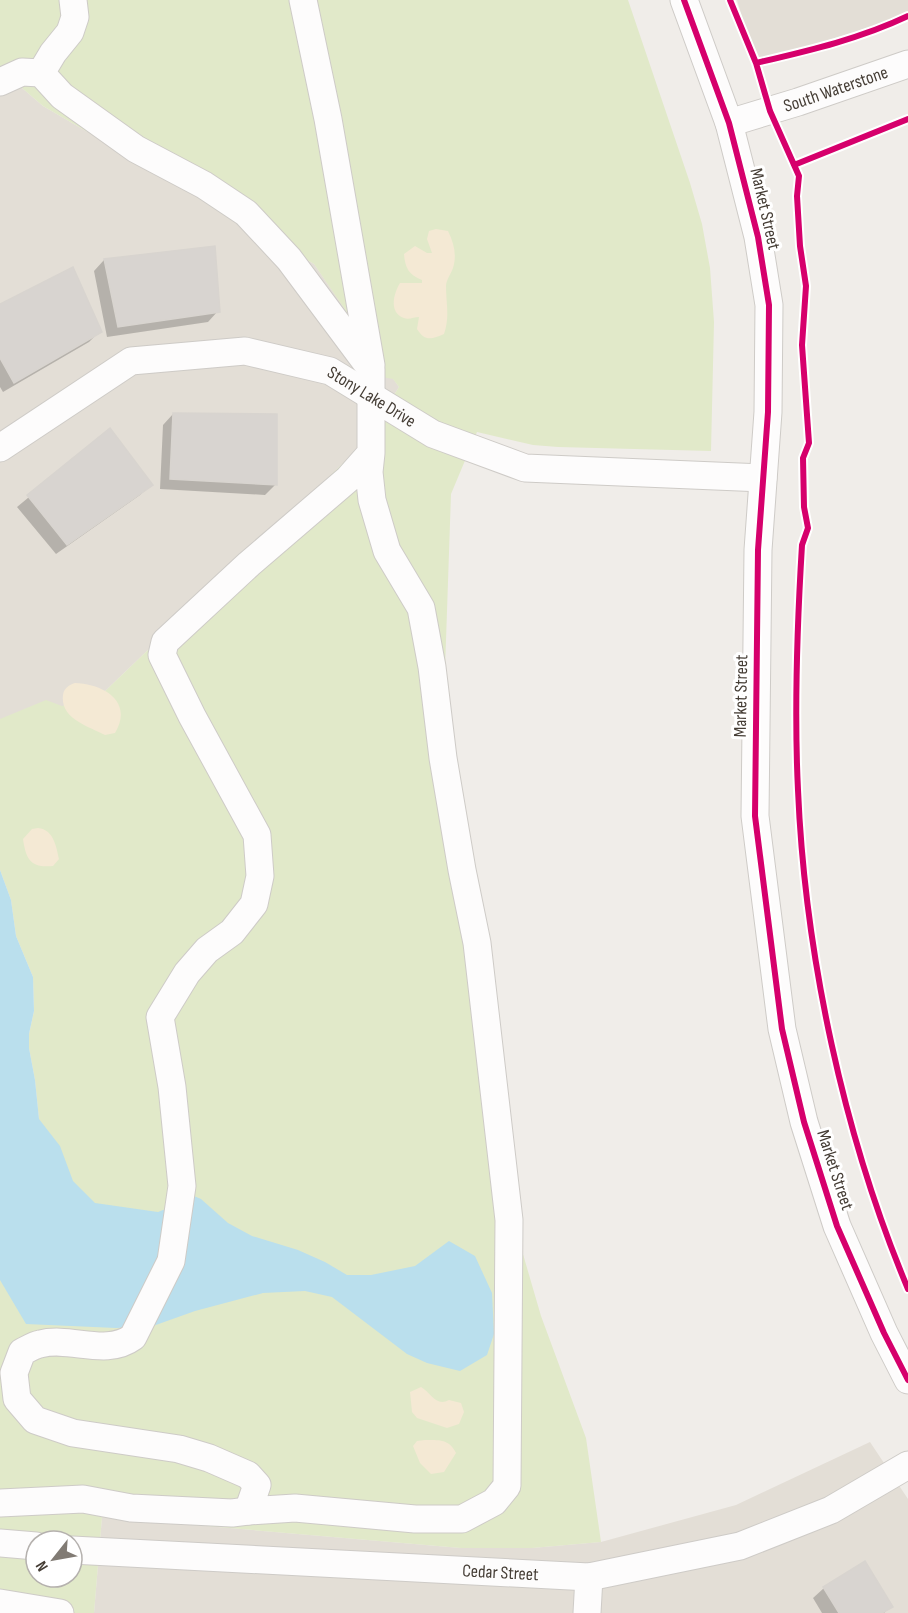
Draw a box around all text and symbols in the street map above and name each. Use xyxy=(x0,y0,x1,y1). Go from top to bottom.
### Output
street label: South Waterstone xyxy=(781,61,891,116)
street label: Market Street xyxy=(745,166,785,252)
street label: Stony Lake Drive xyxy=(324,362,420,432)
street label: Market Street xyxy=(730,654,752,738)
street label: Market Street xyxy=(812,1127,858,1213)
north arrow xyxy=(24,1529,84,1589)
text: N xyxy=(32,1557,53,1575)
street label: Cedar Street xyxy=(462,1560,540,1585)

